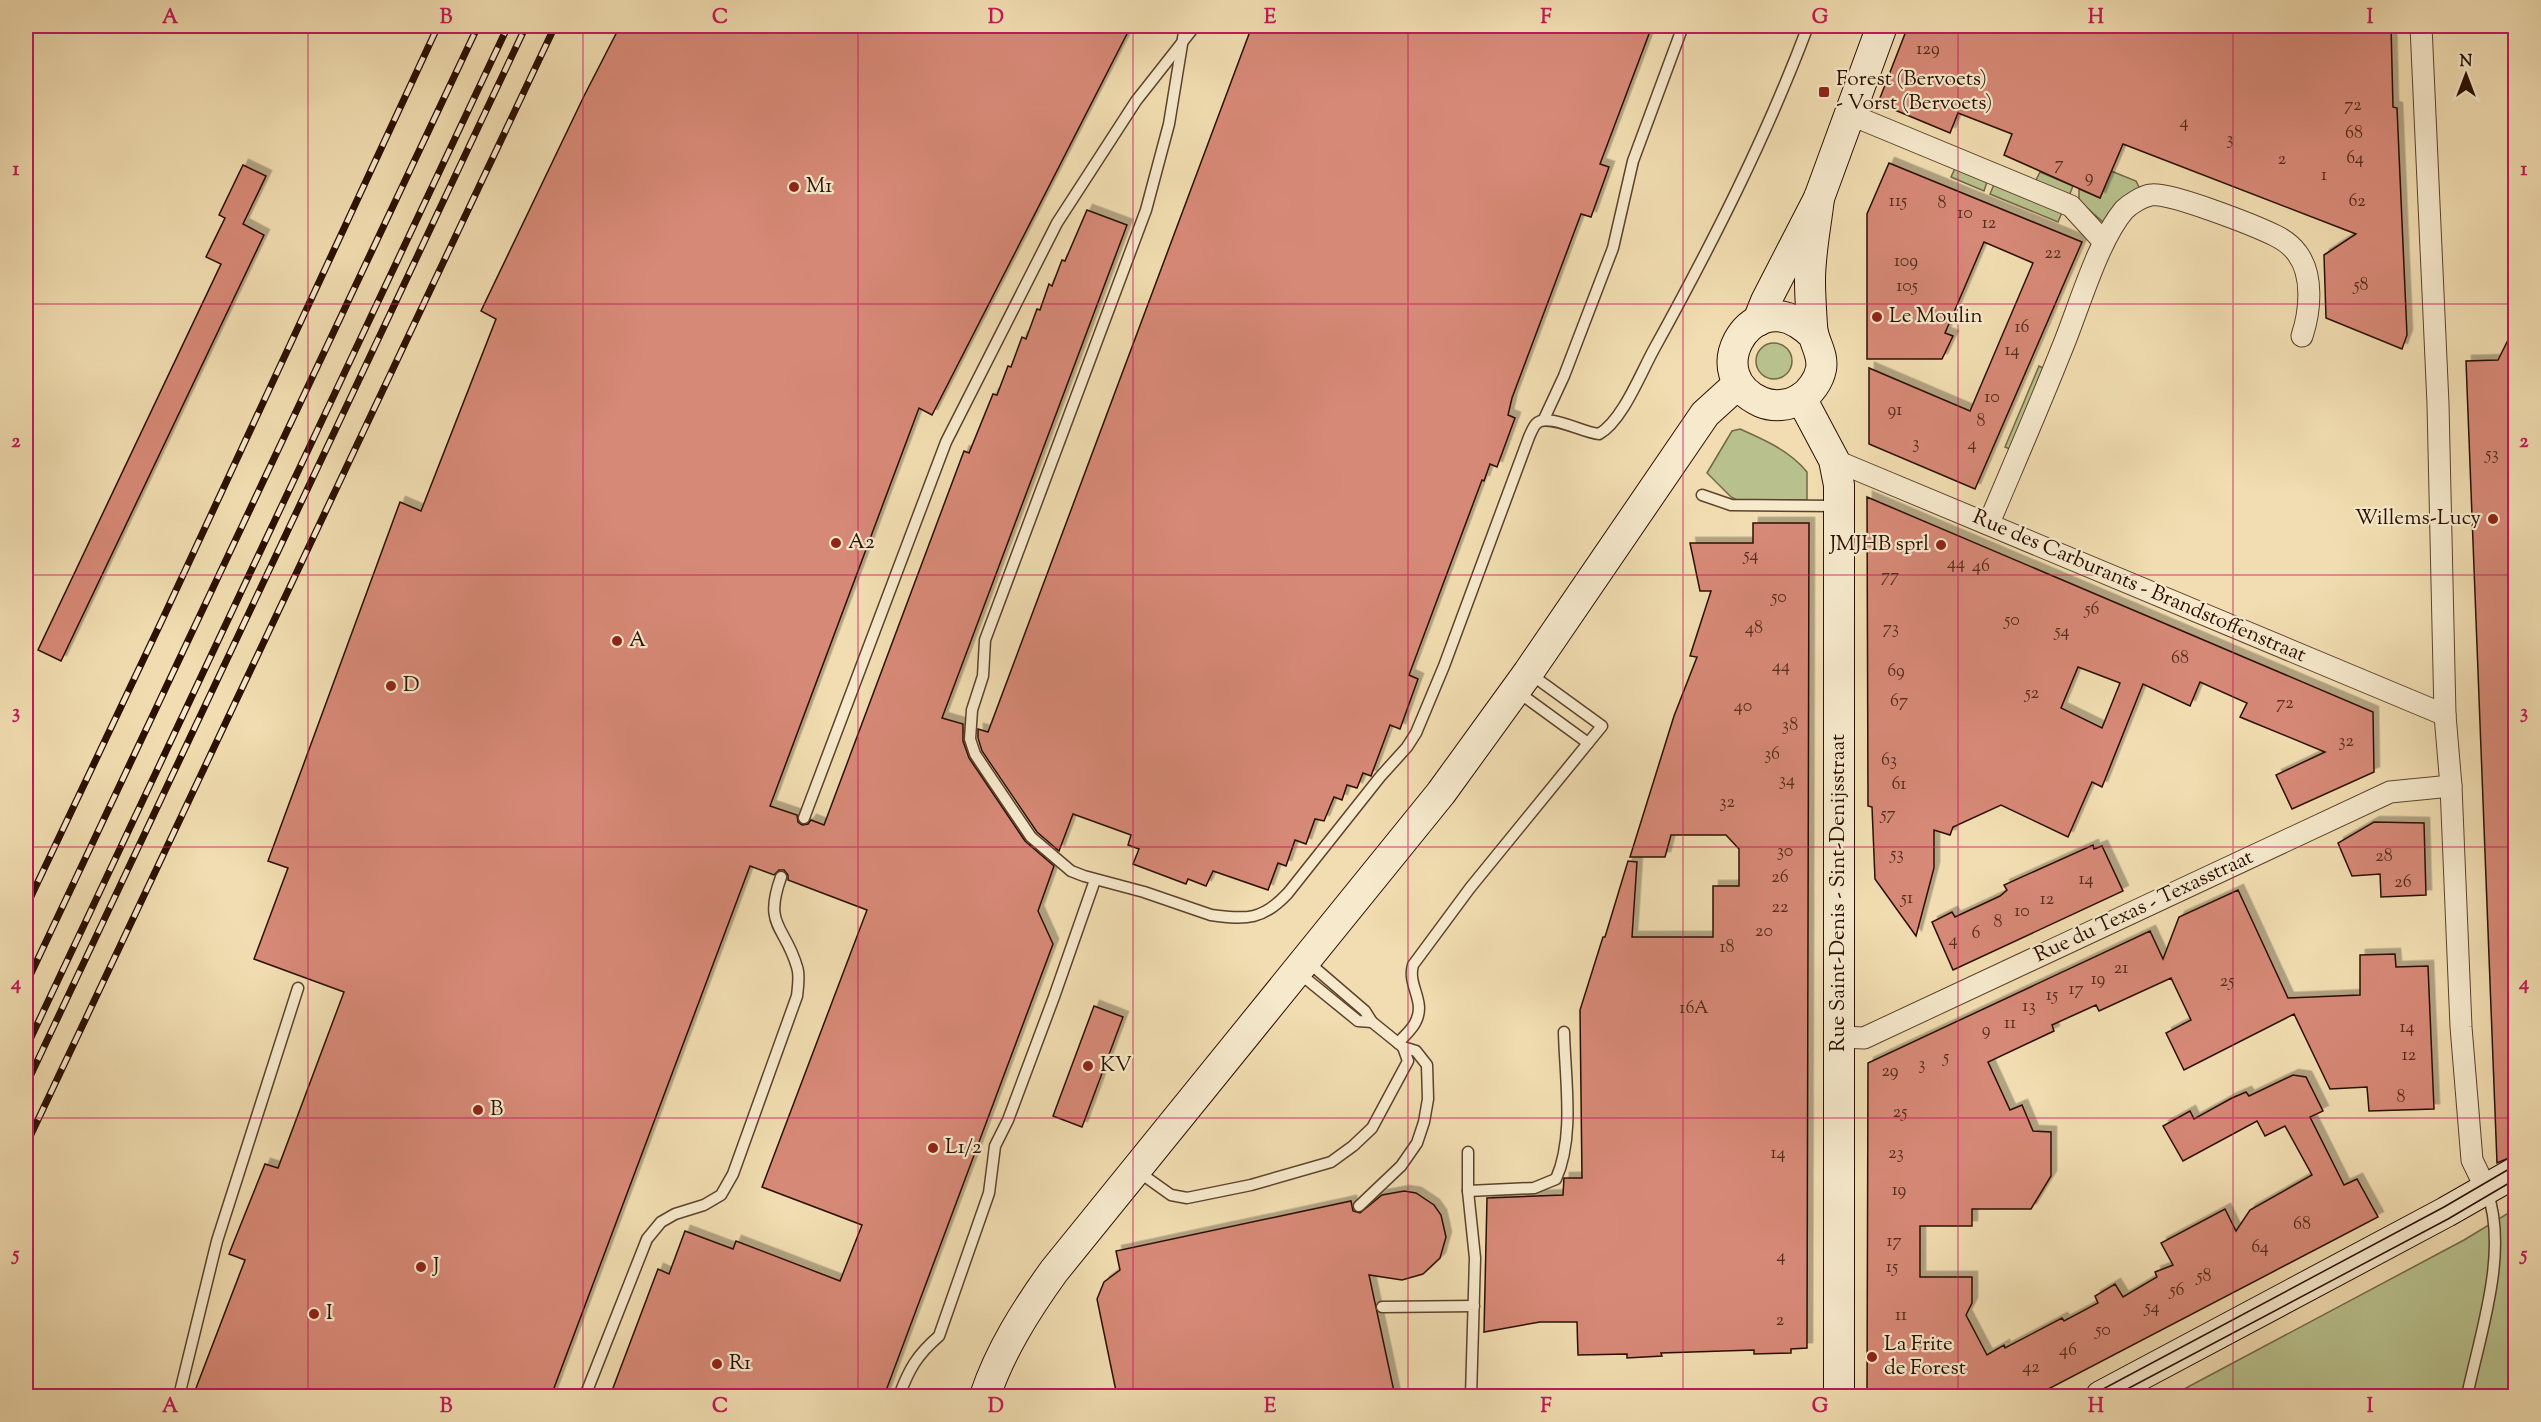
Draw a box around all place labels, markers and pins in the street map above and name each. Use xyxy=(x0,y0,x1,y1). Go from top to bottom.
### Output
place label: Forest (Bervoets) - Vorst (Bervoets) xyxy=(1836,65,1992,119)
marker: Forest (Bervoets) - Vorst (Bervoets) xyxy=(1817,85,1831,99)
place label: M1 xyxy=(806,172,832,202)
marker: M1 xyxy=(787,180,801,194)
place label: Le Moulin xyxy=(1889,302,1983,332)
marker: Le Moulin xyxy=(1870,310,1884,324)
place label: Willems-Lucy xyxy=(2355,504,2482,534)
marker: Willems-Lucy xyxy=(2486,512,2500,526)
place label: A2 xyxy=(848,528,875,558)
place label: JMJHB sprl xyxy=(1829,530,1929,560)
marker: A2 xyxy=(829,536,843,550)
marker: JMJHB sprl xyxy=(1934,538,1948,552)
place label: A xyxy=(629,626,646,656)
marker: A xyxy=(610,634,624,648)
place label: D xyxy=(403,671,420,701)
marker: D xyxy=(384,679,398,693)
place label: KV xyxy=(1100,1051,1132,1081)
marker: KV xyxy=(1081,1059,1095,1073)
place label: B xyxy=(490,1095,503,1125)
marker: B xyxy=(471,1103,485,1117)
place label: L1/2 xyxy=(945,1133,982,1163)
marker: L1/2 xyxy=(926,1141,940,1155)
place label: J xyxy=(432,1252,439,1282)
marker: J xyxy=(414,1260,428,1274)
place label: I xyxy=(326,1299,333,1329)
marker: I xyxy=(307,1307,321,1321)
place label: La Frite de Forest xyxy=(1884,1330,1966,1384)
place label: R1 xyxy=(729,1349,751,1379)
marker: La Frite de Forest xyxy=(1865,1350,1879,1364)
marker: R1 xyxy=(710,1357,724,1371)

